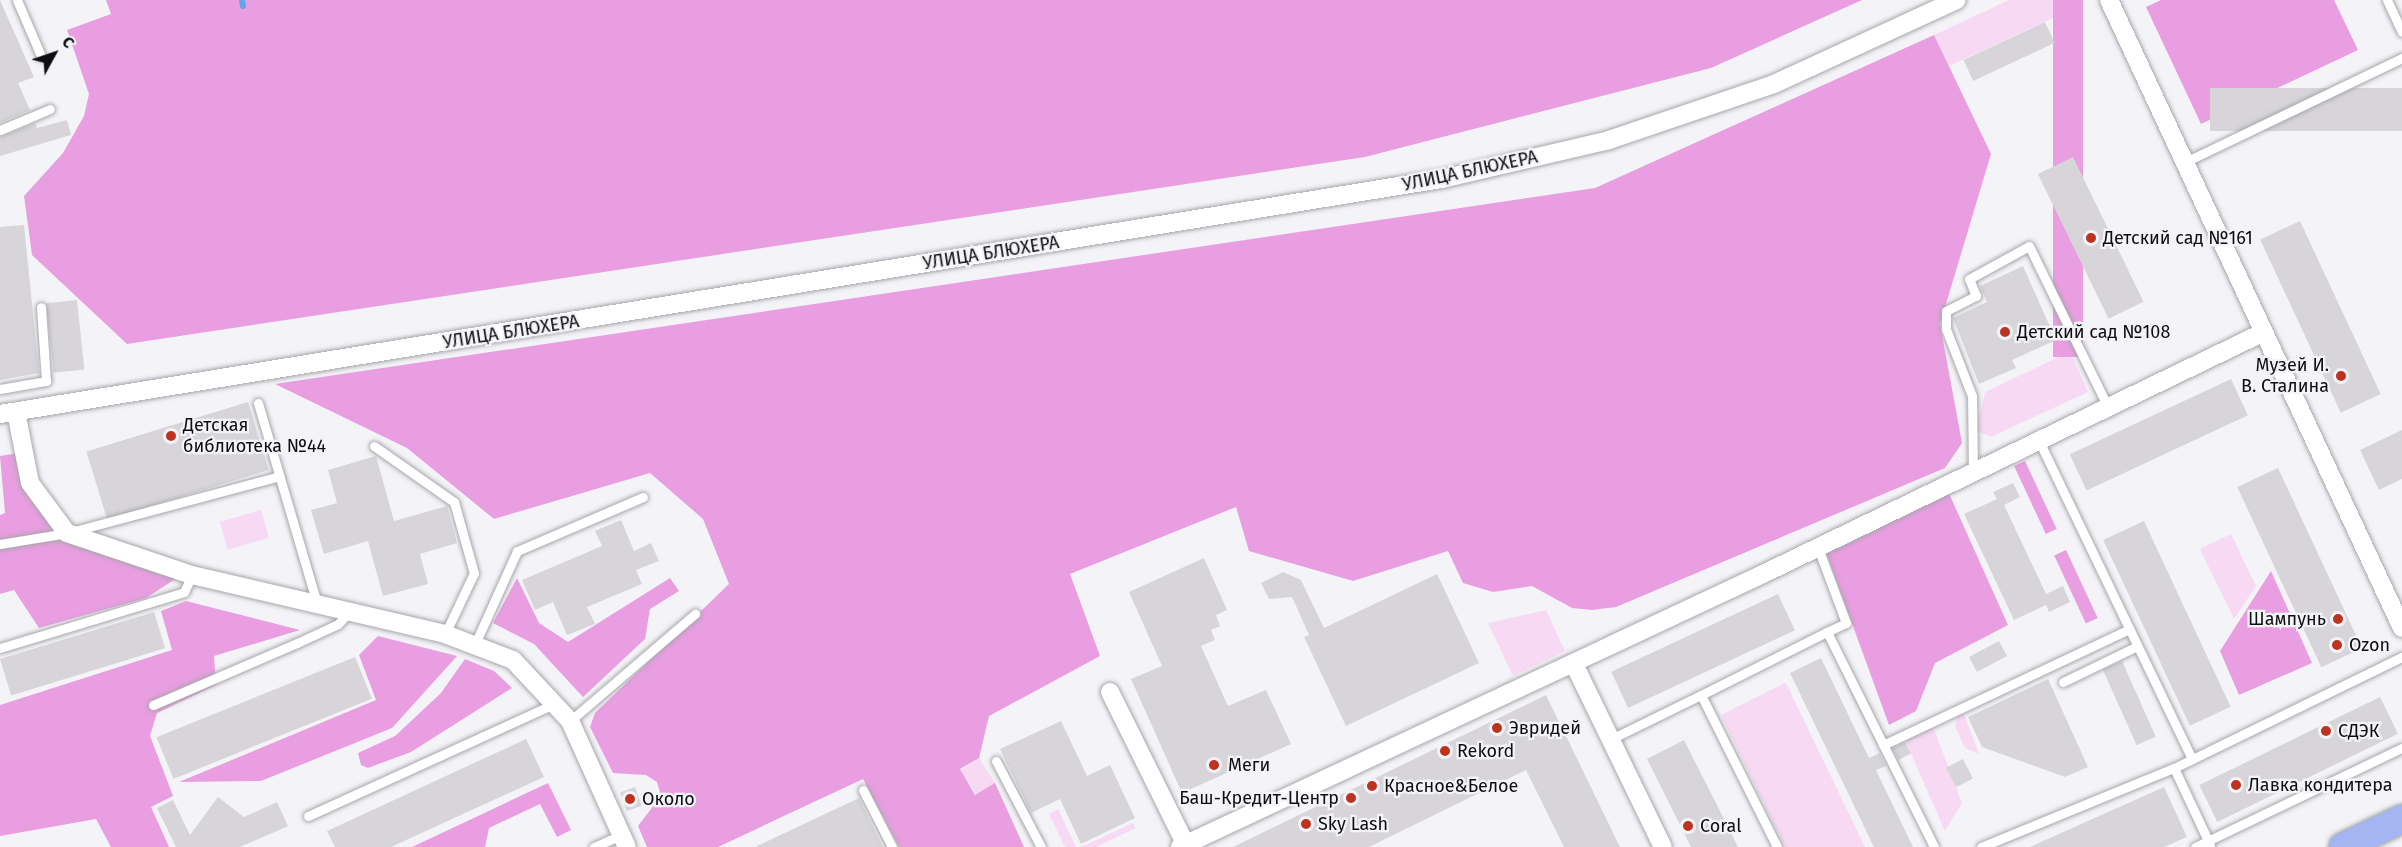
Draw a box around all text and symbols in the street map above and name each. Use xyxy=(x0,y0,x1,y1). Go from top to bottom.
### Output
north arrow xyxy=(24,24,84,84)
text: С xyxy=(58,32,78,52)
street label: УЛИЦА БЛЮХЕРА xyxy=(1400,146,1540,196)
place label: Детский сад №161 xyxy=(2103,227,2253,249)
marker: Детский сад №161 xyxy=(2084,231,2098,245)
street label: УЛИЦА БЛЮХЕРА xyxy=(921,232,1061,274)
street label: УЛИЦА БЛЮХЕРА xyxy=(441,311,581,353)
place label: Детский сад №108 xyxy=(2017,321,2170,343)
marker: Детский сад №108 xyxy=(1998,325,2012,339)
place label: Музей И. В. Сталина xyxy=(2241,355,2329,398)
marker: Музей И. В. Сталина xyxy=(2334,369,2348,383)
place label: Детская библиотека №44 xyxy=(183,415,326,458)
marker: Детская библиотека №44 xyxy=(164,429,178,443)
place label: Шампунь xyxy=(2248,608,2326,630)
marker: Шампунь xyxy=(2331,612,2345,626)
place label: Ozon xyxy=(2349,634,2390,656)
marker: Ozon xyxy=(2330,638,2344,652)
place label: Эвридей xyxy=(1509,717,1581,739)
place label: СДЭК xyxy=(2338,720,2379,742)
marker: Эвридей xyxy=(1490,721,1504,735)
marker: СДЭК xyxy=(2319,724,2333,738)
place label: Rekord xyxy=(1457,740,1514,762)
marker: Rekord xyxy=(1438,744,1452,758)
place label: Меги xyxy=(1228,754,1270,776)
marker: Меги xyxy=(1205,756,1223,774)
place label: Лавка кондитера xyxy=(2248,774,2392,796)
place label: Красное&Белое xyxy=(1384,775,1518,797)
marker: Лавка кондитера xyxy=(2229,778,2243,792)
marker: Красное&Белое xyxy=(1365,779,1379,793)
place label: Баш-Кредит-Центр xyxy=(1179,787,1339,809)
place label: Около xyxy=(642,788,695,810)
marker: Баш-Кредит-Центр xyxy=(1344,791,1358,805)
marker: Около xyxy=(623,792,637,806)
place label: Sky Lash xyxy=(1318,813,1388,835)
place label: Coral xyxy=(1700,815,1741,837)
marker: Sky Lash xyxy=(1299,817,1313,831)
marker: Coral xyxy=(1681,819,1695,833)

